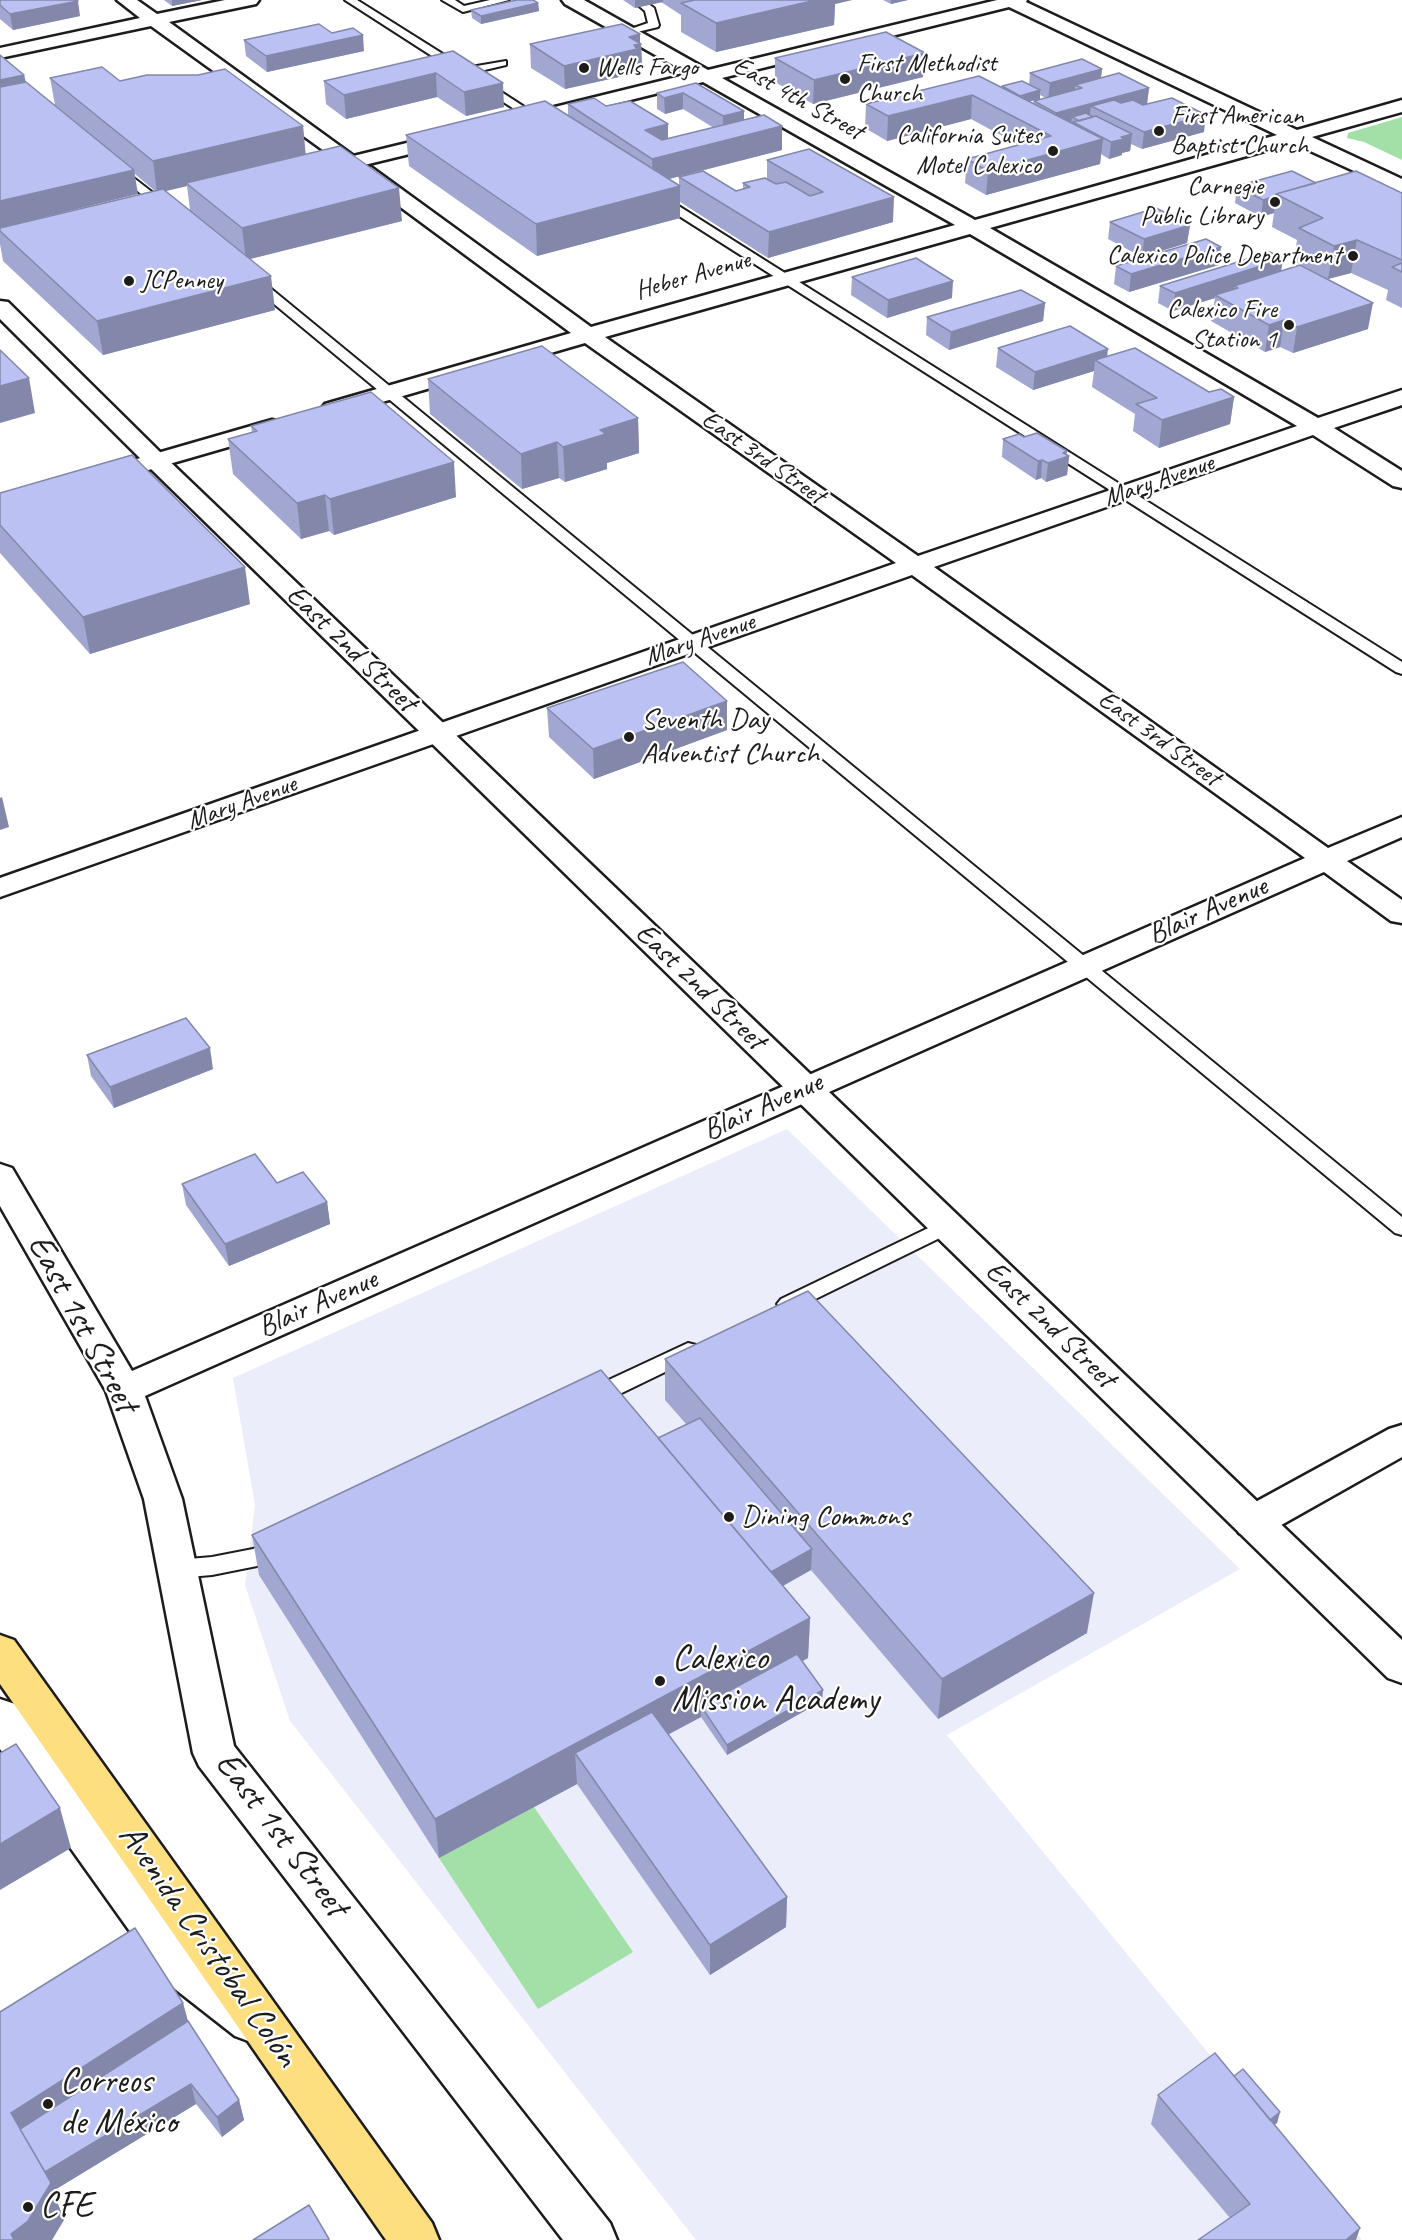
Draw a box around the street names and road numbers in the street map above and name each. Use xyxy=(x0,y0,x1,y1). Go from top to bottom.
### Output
street label: East 4th Street xyxy=(728,50,868,148)
street label: Heber Avenue xyxy=(632,245,754,307)
street label: East 3rd Street xyxy=(695,404,831,512)
street label: Mary Avenue xyxy=(1100,448,1218,514)
street label: East 2nd Street xyxy=(278,578,424,720)
street label: Mary Avenue xyxy=(641,607,759,673)
street label: East 3rd Street xyxy=(1092,684,1226,794)
street label: Mary Avenue xyxy=(183,769,301,837)
street label: Blair Avenue xyxy=(1143,869,1273,953)
street label: East 2nd Street xyxy=(627,916,773,1058)
street label: Blair Avenue xyxy=(698,1065,828,1149)
street label: East 1st Street xyxy=(17,1228,147,1420)
street label: East 2nd Street xyxy=(977,1254,1123,1396)
street label: Blair Avenue xyxy=(253,1262,383,1346)
street label: East 1st Street xyxy=(205,1744,357,1926)
street label: Avenida Cristóbal Colón xyxy=(108,1816,308,2076)

